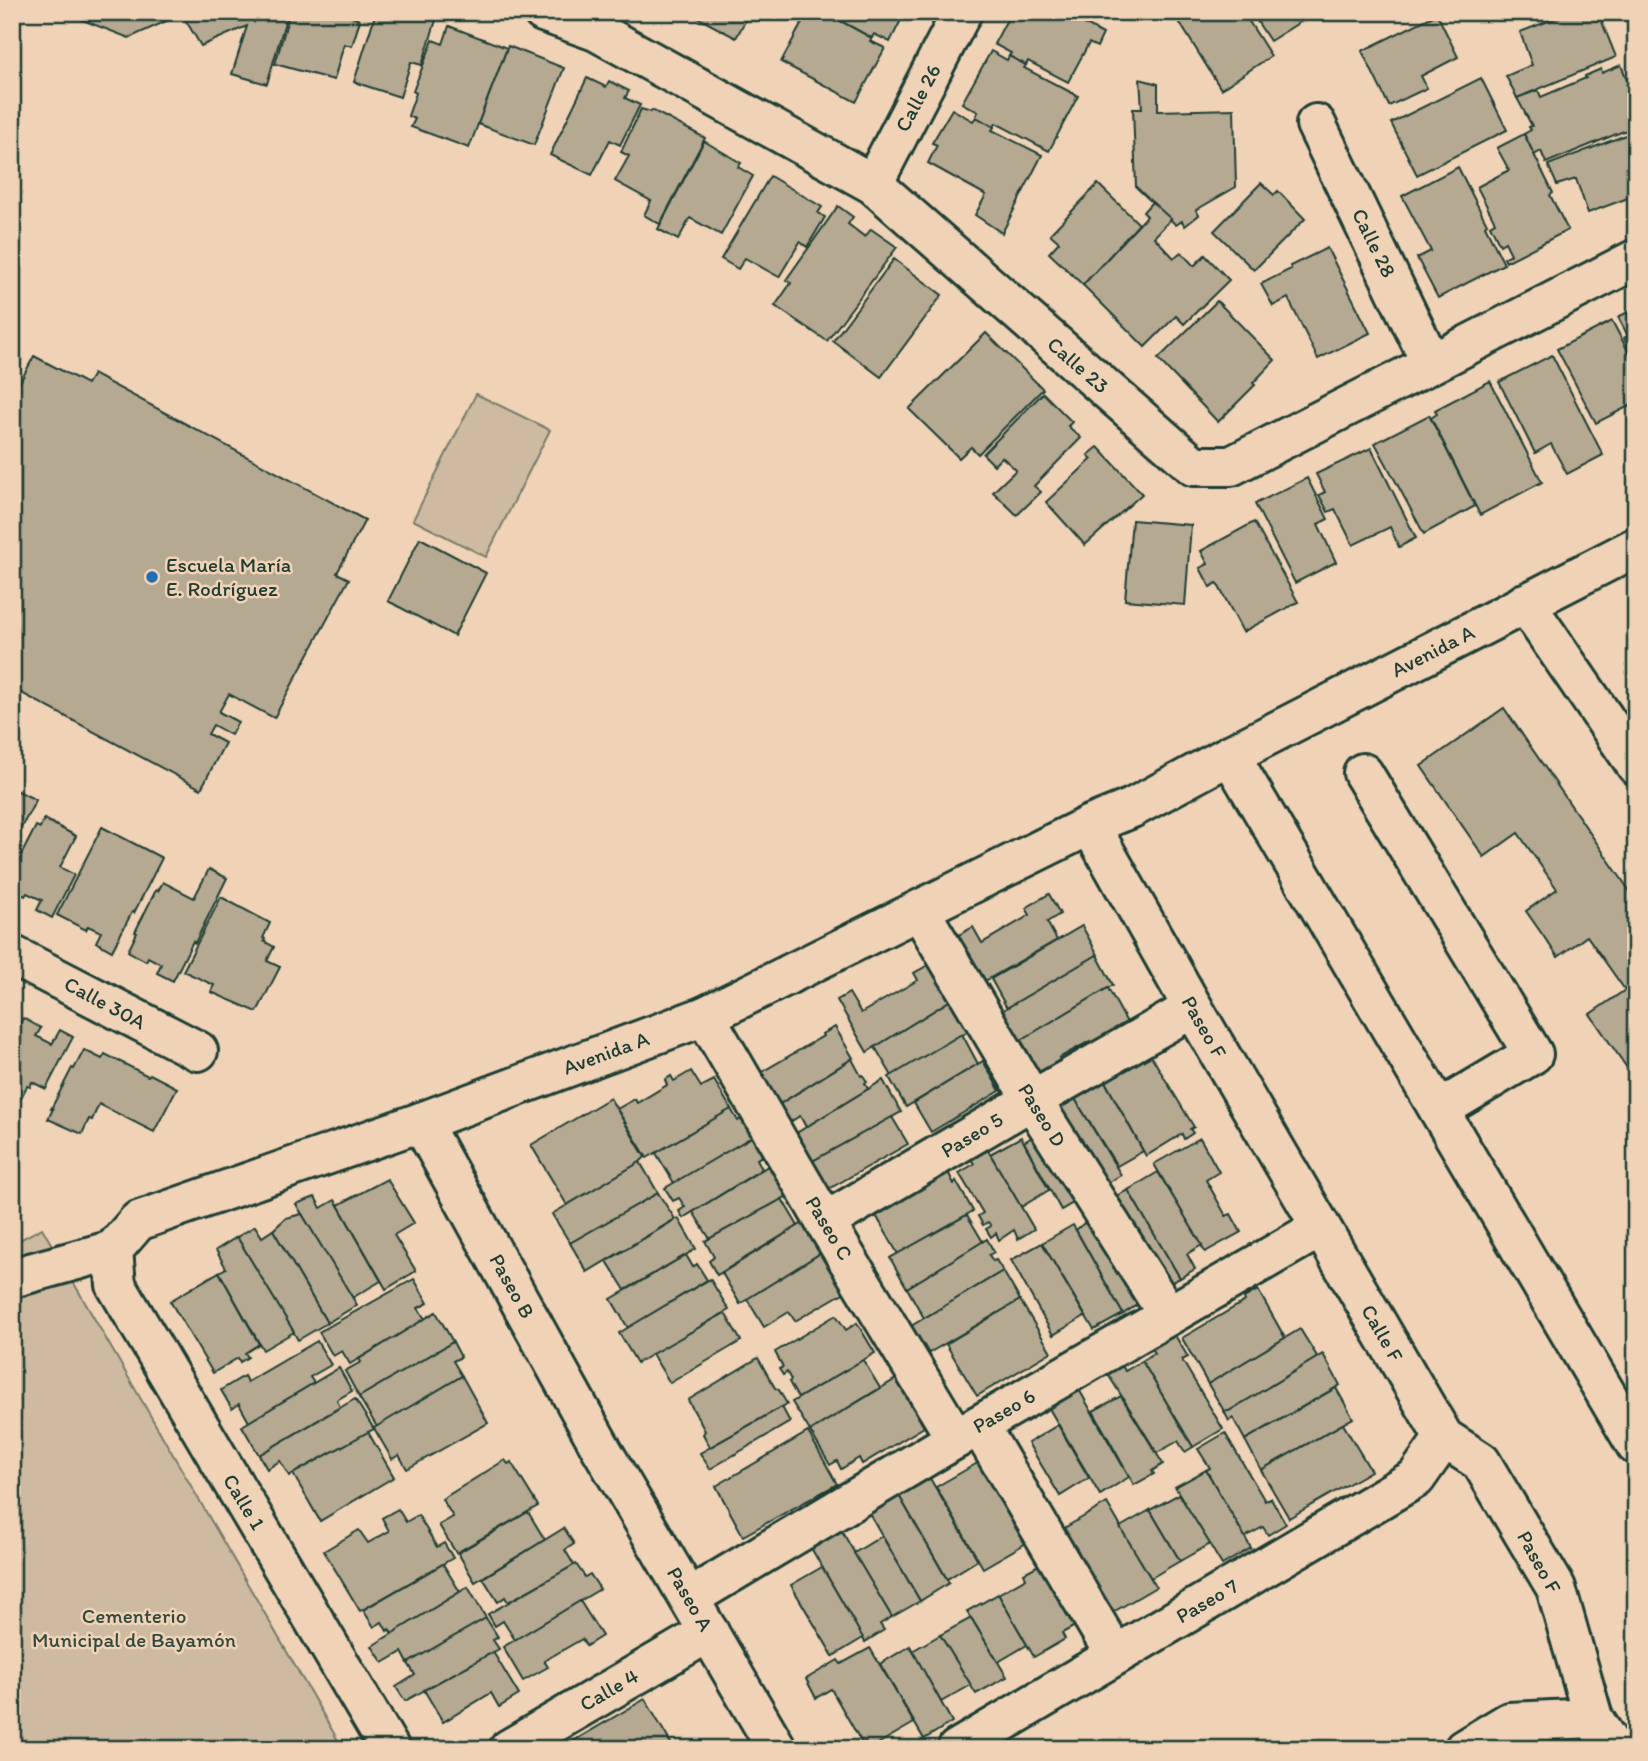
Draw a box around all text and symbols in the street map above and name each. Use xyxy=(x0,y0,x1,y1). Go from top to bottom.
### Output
street label: Calle 26 xyxy=(889,60,946,136)
street label: Calle 28 xyxy=(1347,204,1402,281)
street label: Calle 23 xyxy=(1042,331,1114,398)
place label: Escuela María E. Rodríguez xyxy=(166,552,291,601)
marker: Escuela María E. Rodríguez xyxy=(144,569,160,585)
street label: Avenida A xyxy=(1387,619,1479,682)
street label: Calle 30A xyxy=(60,971,151,1035)
street label: Paseo F xyxy=(1177,991,1232,1062)
street label: Avenida A xyxy=(559,1025,653,1080)
street label: Paseo D xyxy=(1013,1078,1072,1151)
street label: Paseo 5 xyxy=(936,1106,1007,1163)
street label: Paseo C xyxy=(801,1191,858,1264)
street label: Paseo B xyxy=(484,1249,540,1323)
street label: Calle F xyxy=(1356,1300,1409,1366)
street label: Paseo 6 xyxy=(968,1383,1039,1438)
street label: Calle 1 xyxy=(218,1469,271,1534)
street label: Paseo F xyxy=(1512,1526,1567,1598)
street label: Paseo A xyxy=(662,1562,719,1636)
street label: Paseo 7 xyxy=(1171,1573,1242,1628)
park label: Cementerio Municipal de Bayamón xyxy=(32,1603,236,1652)
street label: Calle 4 xyxy=(575,1663,643,1716)

